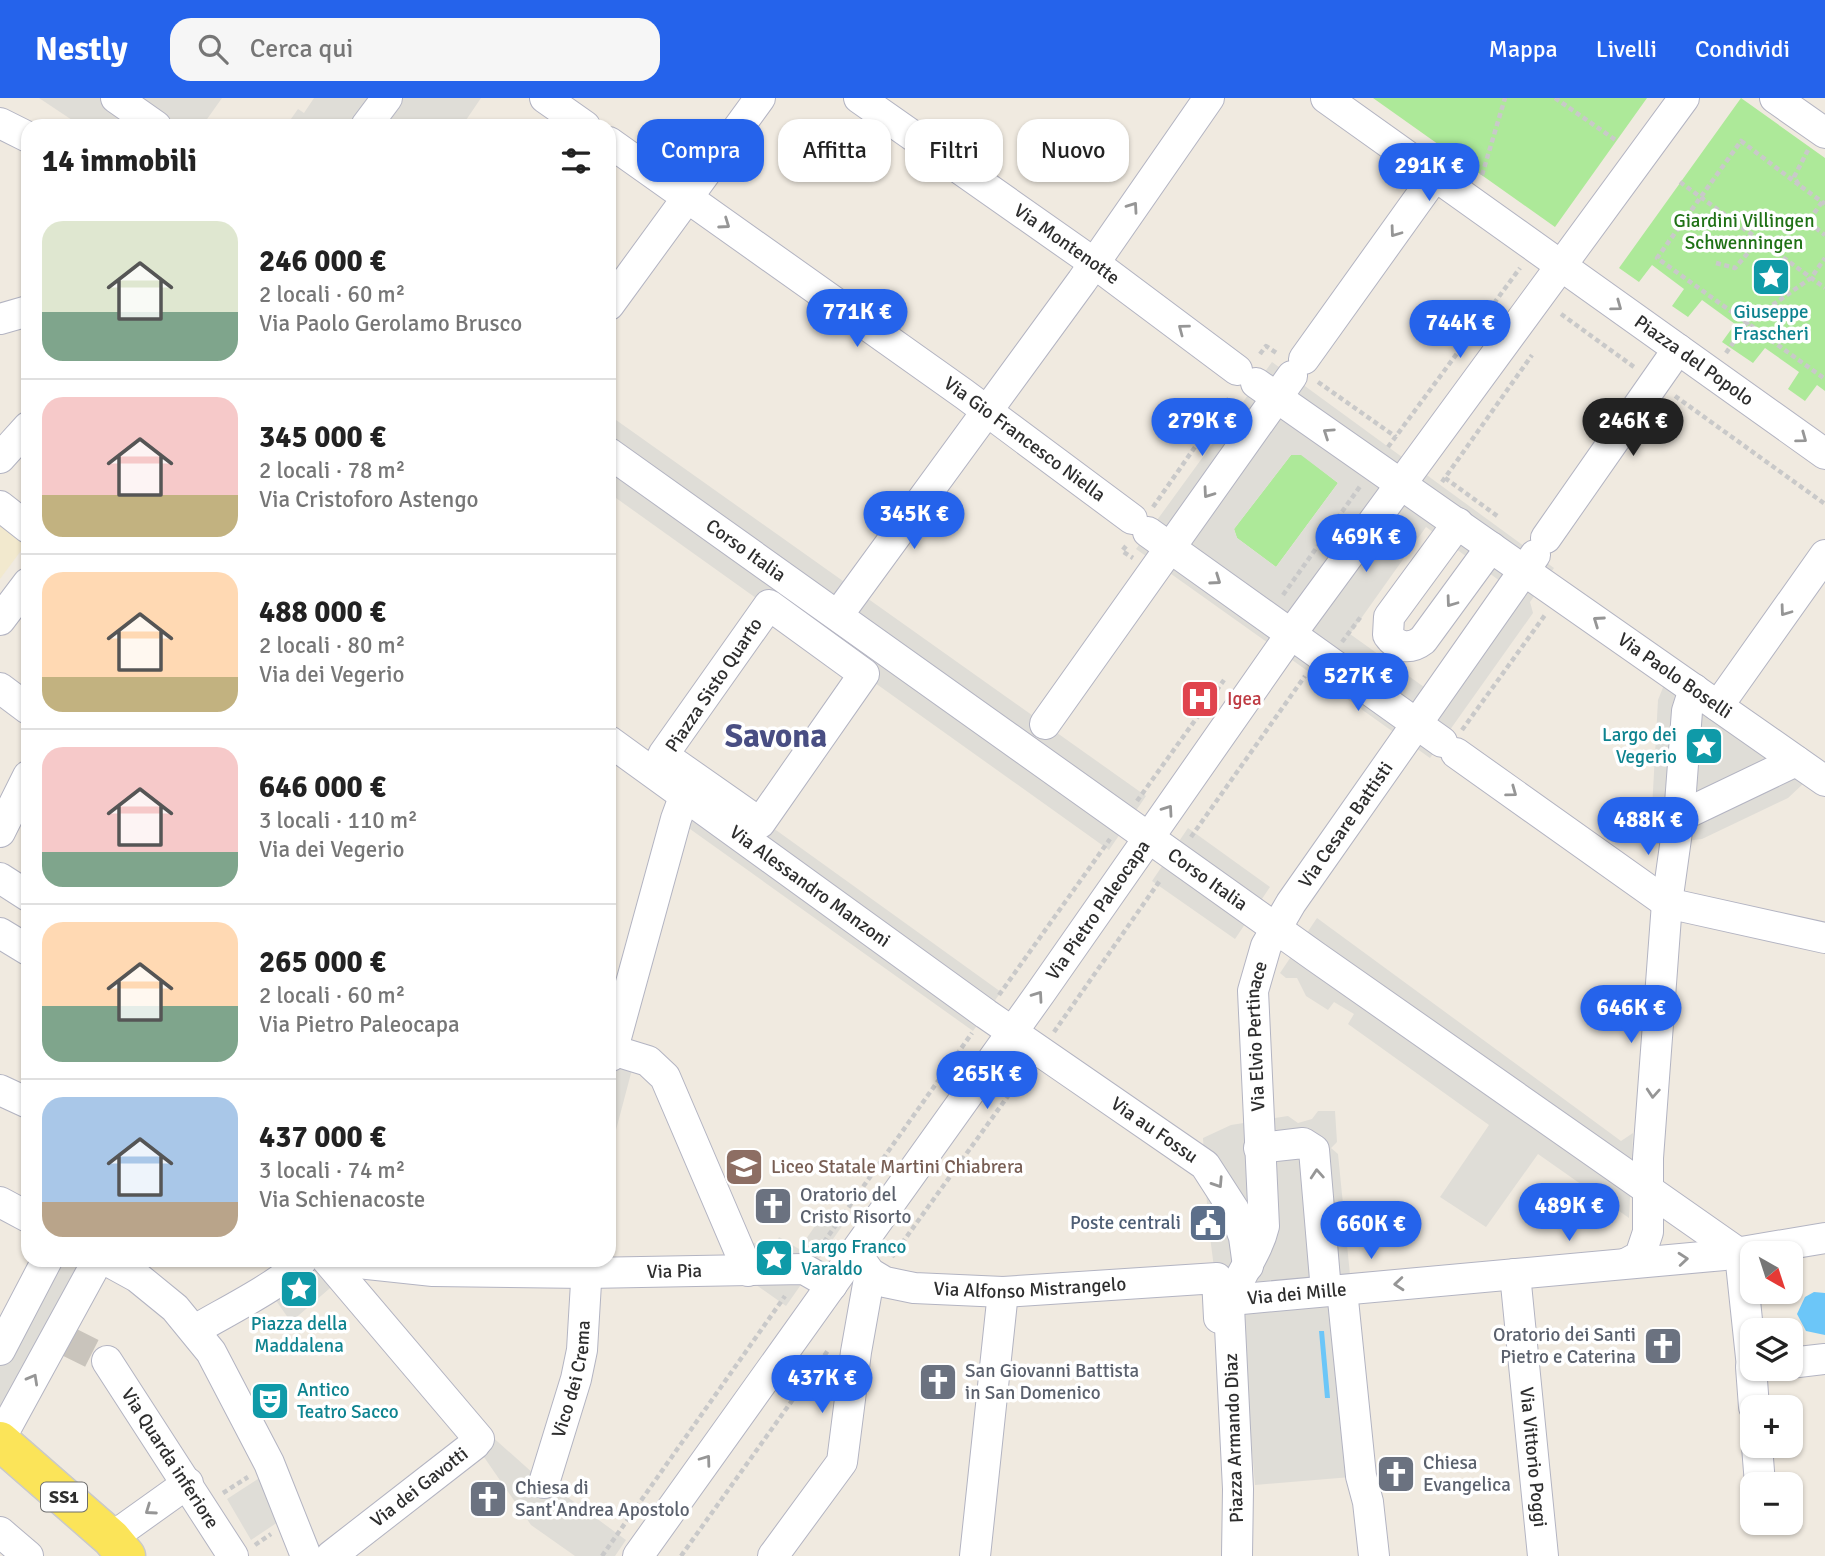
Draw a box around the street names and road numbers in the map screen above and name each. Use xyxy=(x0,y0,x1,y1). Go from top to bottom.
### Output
street label: Via Montenotte xyxy=(1009,198,1124,290)
street label: Piazza del Popolo xyxy=(1630,310,1758,411)
street label: Via Gio Francesco Niella xyxy=(939,371,1110,507)
street label: Corso Italia xyxy=(701,514,791,587)
street label: Piazza Sisto Quarto xyxy=(660,613,768,757)
street label: Via Paolo Boselli xyxy=(1613,628,1737,724)
street label: Via Cesare Battisti xyxy=(1293,757,1398,893)
street label: Via Alessandro Manzoni xyxy=(725,820,895,953)
street label: Via Pietro Paleocapa xyxy=(1041,835,1155,985)
street label: Corso Italia xyxy=(1163,843,1252,916)
street label: Via Elvio Pertinace xyxy=(1241,958,1273,1112)
street label: Via au Fossu xyxy=(1106,1092,1203,1168)
street label: Via Pia xyxy=(646,1259,702,1284)
street label: Via Alfonso Mistrangelo xyxy=(933,1272,1127,1304)
street label: Via dei Mille xyxy=(1246,1278,1347,1310)
street label: Vico dei Crema xyxy=(547,1320,596,1441)
street label: Piazza Armando Diaz xyxy=(1219,1353,1249,1523)
street label: Via Quarda inferiore xyxy=(116,1384,224,1533)
street label: Via Vittorio Poggi xyxy=(1514,1386,1552,1528)
street label: Via dei Gavotti xyxy=(366,1442,473,1533)
road number: SS1 xyxy=(41,1482,87,1512)

